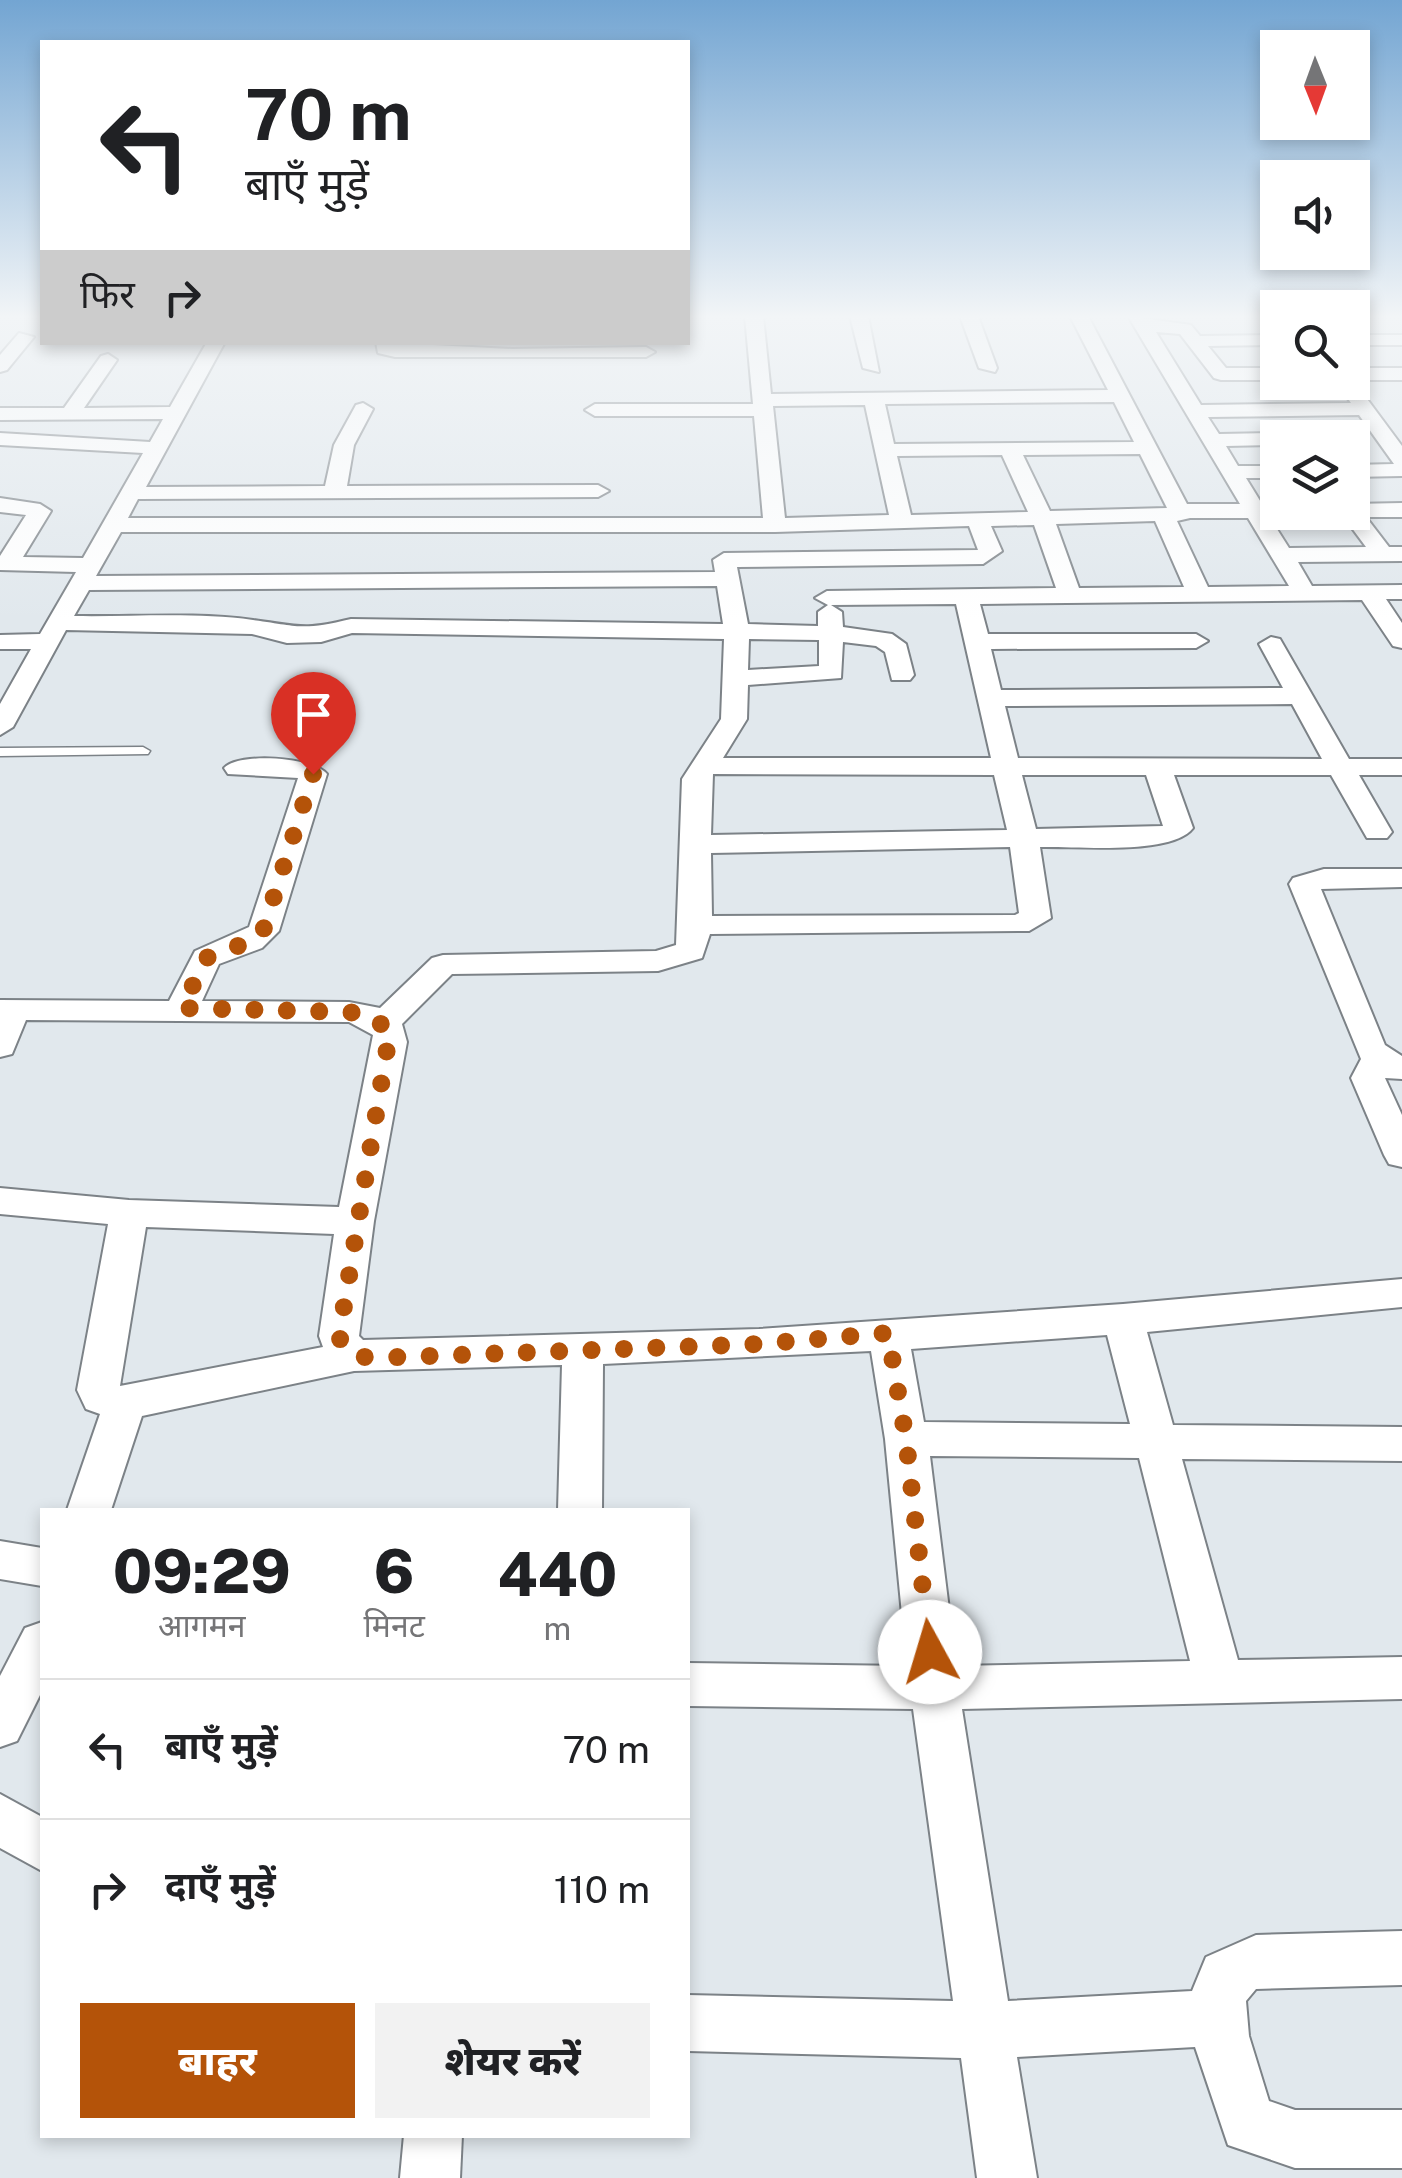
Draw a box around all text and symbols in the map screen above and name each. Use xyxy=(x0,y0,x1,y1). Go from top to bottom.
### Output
north arrow xyxy=(1260,30,1370,140)
map controls xyxy=(1260,30,1370,530)
text: 70 m xyxy=(245,73,412,156)
icon: left xyxy=(80,80,210,210)
text: बाएँ मुड़ें xyxy=(245,157,369,210)
button: sound xyxy=(1260,160,1370,270)
icon: right xyxy=(155,270,210,325)
text: फिर xyxy=(80,272,135,317)
button: search xyxy=(1260,290,1370,400)
button: layers xyxy=(1260,420,1370,530)
pin xyxy=(271,672,356,775)
icon: arrive xyxy=(286,687,341,742)
text: 09:29 xyxy=(113,1536,291,1607)
text: 6 xyxy=(374,1536,414,1607)
text: 440 xyxy=(497,1539,617,1610)
position arrow xyxy=(878,1600,982,1704)
text: आगमन xyxy=(158,1607,246,1644)
text: मिनट xyxy=(363,1607,425,1644)
text: m xyxy=(544,1610,571,1647)
icon: left xyxy=(80,1722,135,1777)
text: बाएँ मुड़ें xyxy=(165,1723,278,1768)
text: 70 m xyxy=(563,1727,650,1772)
icon: right xyxy=(80,1862,135,1917)
text: दाएँ मुड़ें xyxy=(165,1863,276,1908)
text: 110 m xyxy=(554,1867,650,1912)
button: बाहर xyxy=(80,2003,355,2118)
button: शेयर करें xyxy=(375,2003,650,2118)

